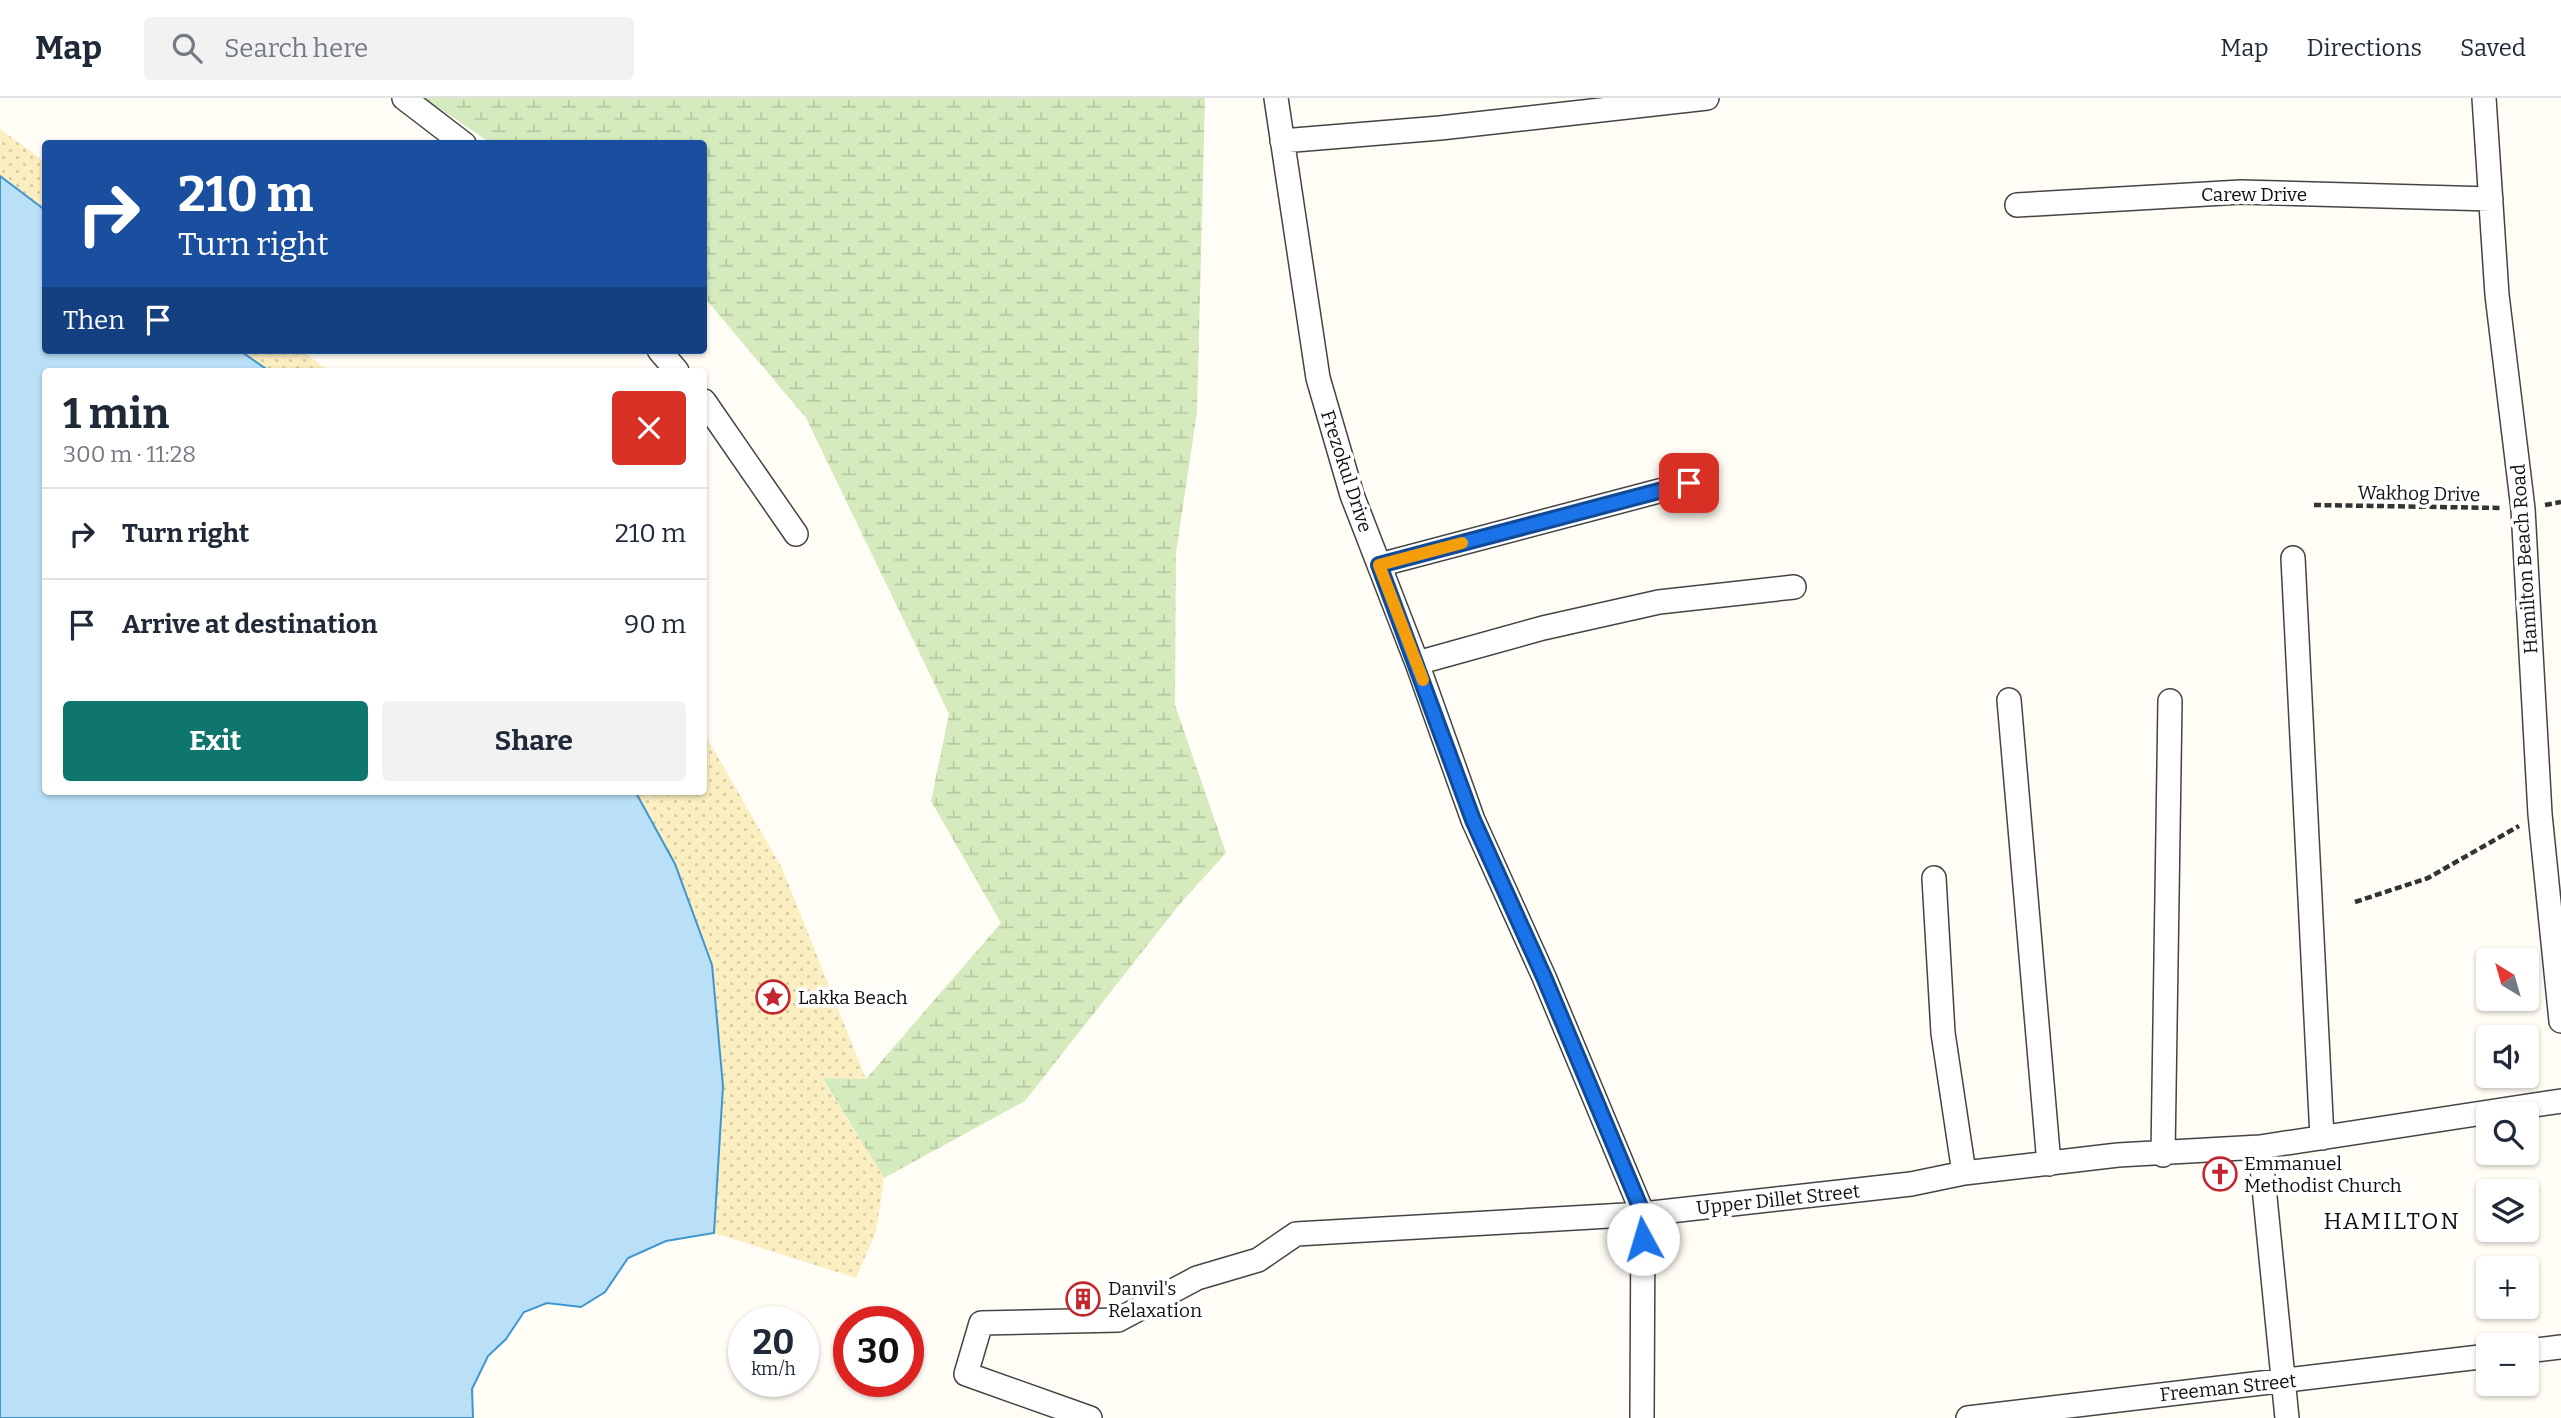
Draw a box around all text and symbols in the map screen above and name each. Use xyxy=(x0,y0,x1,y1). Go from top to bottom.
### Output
search box xyxy=(144,17,634,80)
text: Map xyxy=(35,28,102,68)
icon: search xyxy=(168,29,206,67)
text: Search here xyxy=(224,33,368,64)
text: Map xyxy=(2220,34,2269,62)
text: Directions xyxy=(2307,34,2422,62)
text: Saved xyxy=(2460,34,2526,62)
text: 210 m xyxy=(178,165,313,224)
icon: right xyxy=(63,168,154,259)
street label: Carew Drive xyxy=(2201,183,2307,206)
text: Turn right xyxy=(178,225,329,263)
icon: arrive xyxy=(139,301,177,339)
text: Then xyxy=(63,305,125,336)
text: 1 min xyxy=(63,389,169,439)
button: close xyxy=(612,391,686,465)
street label: Frezokul Drive xyxy=(1316,407,1377,535)
text: 300 m · 11:28 xyxy=(63,440,196,468)
pin xyxy=(1659,453,1719,513)
street label: Hamilton Beach Road xyxy=(2506,463,2543,655)
icon: arrive xyxy=(1670,464,1708,502)
street label: Wakhog Drive xyxy=(2357,481,2481,506)
icon: right xyxy=(63,515,101,553)
text: Turn right xyxy=(122,518,249,549)
text: 210 m xyxy=(615,518,686,549)
icon: arrive xyxy=(63,606,101,644)
text: Arrive at destination xyxy=(122,609,377,640)
text: 90 m xyxy=(624,609,686,640)
button: Exit xyxy=(63,701,368,781)
button: Share xyxy=(382,701,686,781)
north arrow xyxy=(2476,948,2539,1012)
map controls xyxy=(2476,948,2539,1396)
place icon: Lakka Beach xyxy=(754,978,792,1016)
place label: Lakka Beach xyxy=(798,986,908,1009)
button: sound xyxy=(2476,1025,2539,1088)
button: search xyxy=(2476,1102,2539,1165)
place label: Emmanuel Methodist Church xyxy=(2244,1152,2402,1197)
church icon: Emmanuel Methodist Church xyxy=(2201,1155,2239,1193)
street label: Upper Dillet Street xyxy=(1695,1179,1861,1220)
button: layers xyxy=(2476,1179,2539,1242)
position arrow xyxy=(1606,1202,1680,1276)
district label: HAMILTON xyxy=(2323,1207,2461,1235)
button: + xyxy=(2476,1256,2539,1319)
place label: Danvil's Relaxation xyxy=(1108,1277,1202,1322)
building icon: Danvil's Relaxation xyxy=(1064,1280,1102,1318)
speed limit sign: 30 xyxy=(833,1306,924,1397)
text: 20 xyxy=(753,1321,794,1363)
button: − xyxy=(2476,1333,2539,1396)
text: km/h xyxy=(751,1358,796,1380)
street label: Freeman Street xyxy=(2159,1369,2298,1406)

